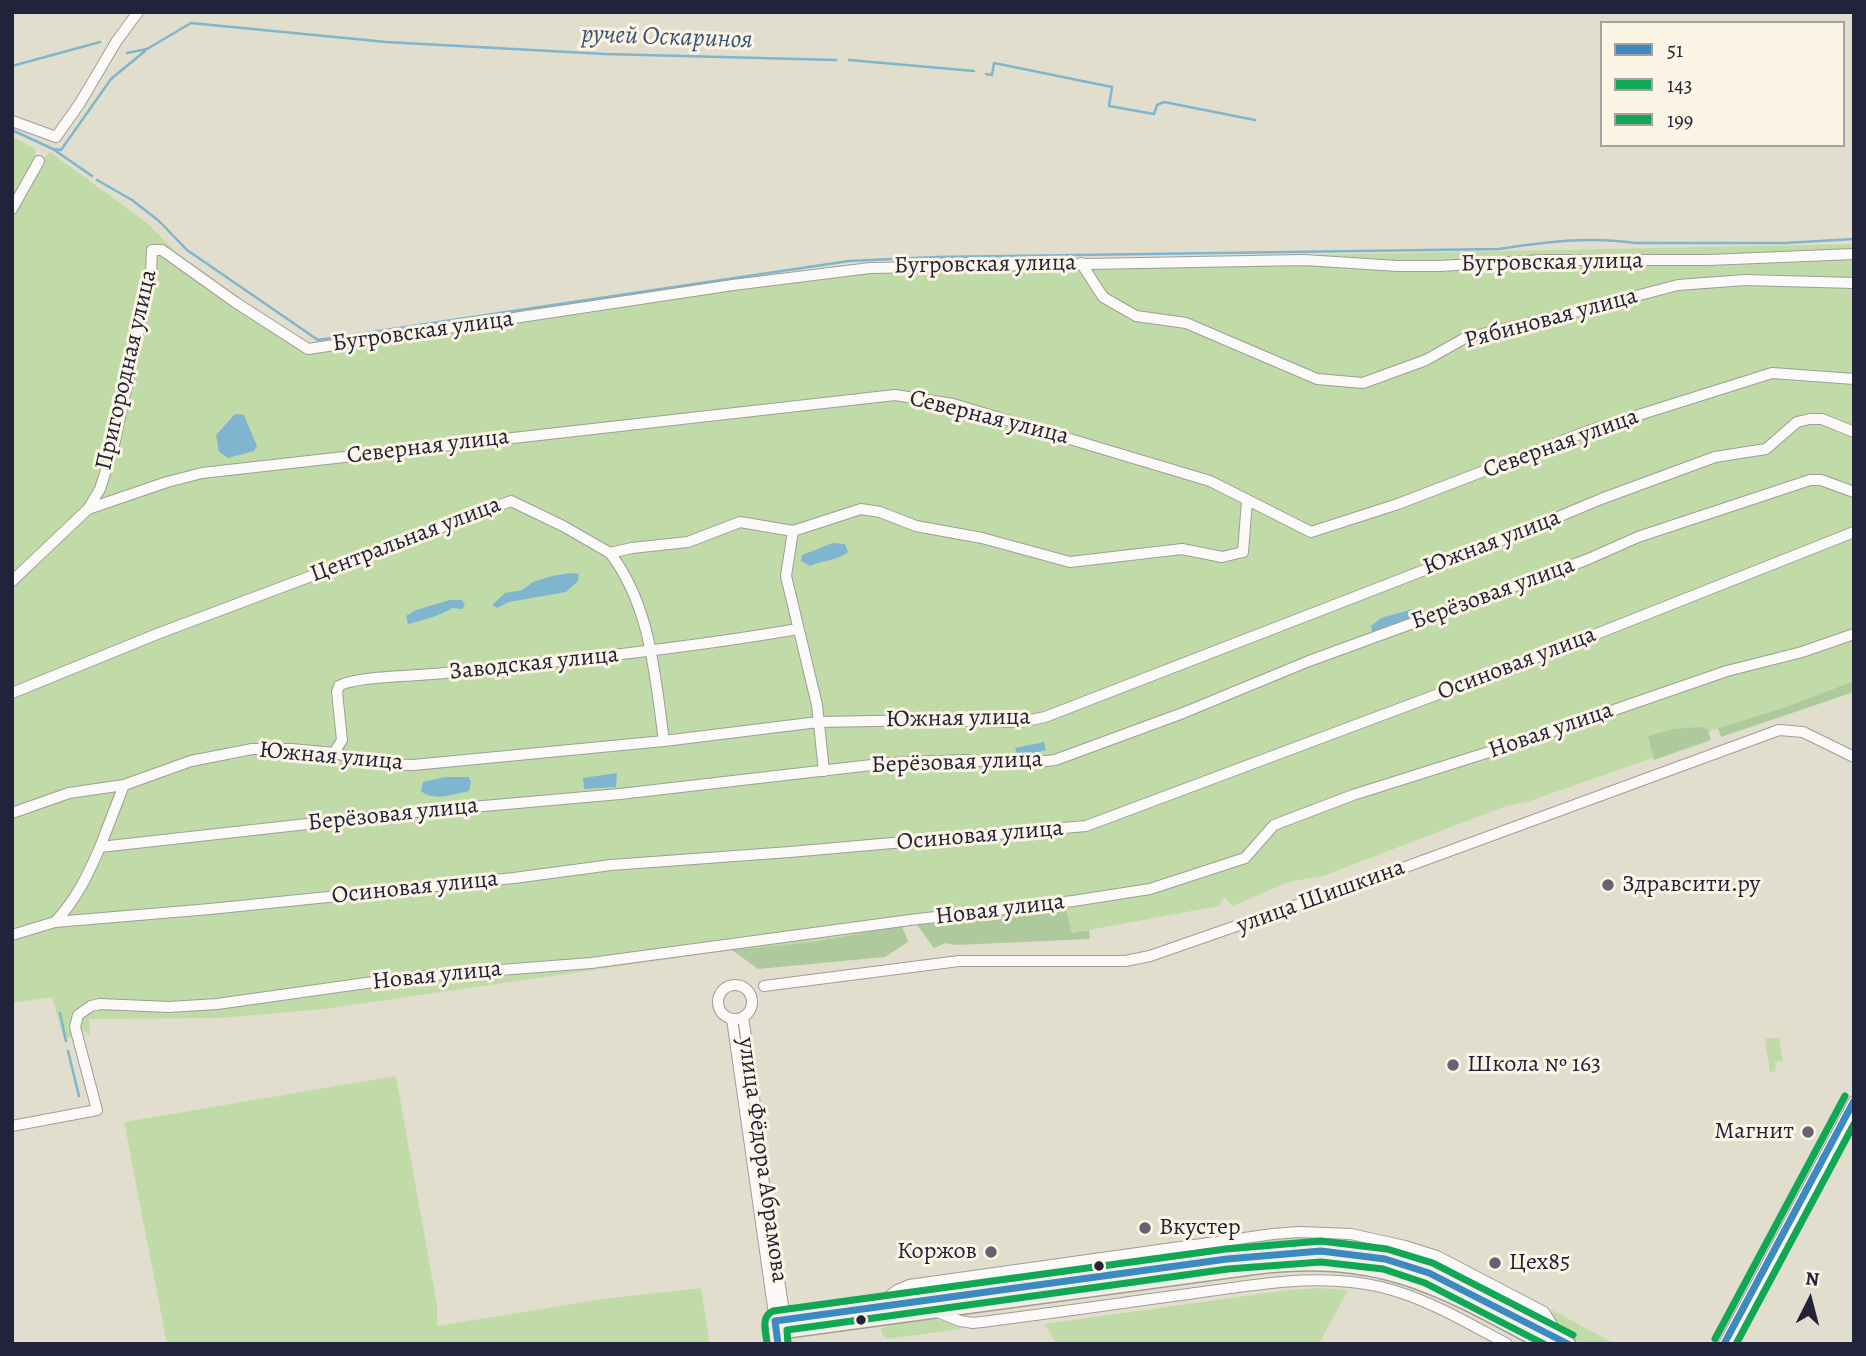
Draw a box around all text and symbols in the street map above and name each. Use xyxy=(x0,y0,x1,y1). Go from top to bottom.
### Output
water label: ручей Оскариноя xyxy=(581,19,753,57)
legend xyxy=(1600,21,1845,147)
text: 51 xyxy=(1667,36,1683,64)
text: 143 xyxy=(1667,71,1692,99)
text: 199 xyxy=(1667,106,1693,134)
street label: Бугровская улица xyxy=(1461,247,1643,279)
street label: Бугровская улица xyxy=(894,249,1076,281)
street label: Пригородная улица xyxy=(90,267,164,473)
street label: Рябиновая улица xyxy=(1461,282,1641,356)
street label: Бугровская улица xyxy=(331,305,515,359)
street label: Северная улица xyxy=(906,384,1072,452)
street label: Северная улица xyxy=(1479,403,1643,485)
street label: Северная улица xyxy=(345,423,511,471)
street label: Центральная улица xyxy=(307,490,505,590)
street label: Южная улица xyxy=(1419,504,1565,582)
street label: Берёзовая улица xyxy=(1408,551,1578,637)
street label: Осиновая улица xyxy=(1434,621,1600,707)
street label: Заводская улица xyxy=(448,641,620,687)
street label: Новая улица xyxy=(1485,696,1617,766)
street label: Южная улица xyxy=(885,703,1031,735)
street label: Южная улица xyxy=(258,736,404,778)
street label: Берёзовая улица xyxy=(871,746,1043,780)
street label: Берёзовая улица xyxy=(306,792,480,838)
street label: Осиновая улица xyxy=(895,814,1065,858)
street label: улица Шишкина xyxy=(1233,853,1409,941)
street label: Осиновая улица xyxy=(330,865,500,911)
place label: Здравсити.ру xyxy=(1622,871,1760,899)
marker: Здравсити.ру xyxy=(1600,877,1616,893)
street label: Новая улица xyxy=(934,888,1066,932)
street label: Новая улица xyxy=(371,955,503,997)
street label: улица Фёдора Абрамова xyxy=(731,1036,793,1284)
place label: Школа № 163 xyxy=(1467,1051,1601,1079)
marker: Школа № 163 xyxy=(1445,1057,1461,1073)
place label: Магнит xyxy=(1714,1118,1794,1146)
marker: Магнит xyxy=(1800,1124,1816,1140)
place label: Вкустер xyxy=(1159,1214,1241,1242)
marker: Вкустер xyxy=(1137,1220,1153,1236)
place label: Коржов xyxy=(897,1238,977,1266)
marker: Коржов xyxy=(983,1244,999,1260)
place label: Цех85 xyxy=(1509,1249,1570,1277)
marker: Цех85 xyxy=(1487,1255,1503,1271)
unlabelled marker xyxy=(1092,1259,1106,1273)
north arrow xyxy=(1775,1265,1845,1335)
text: N xyxy=(1804,1265,1820,1293)
unlabelled marker xyxy=(854,1313,868,1327)

